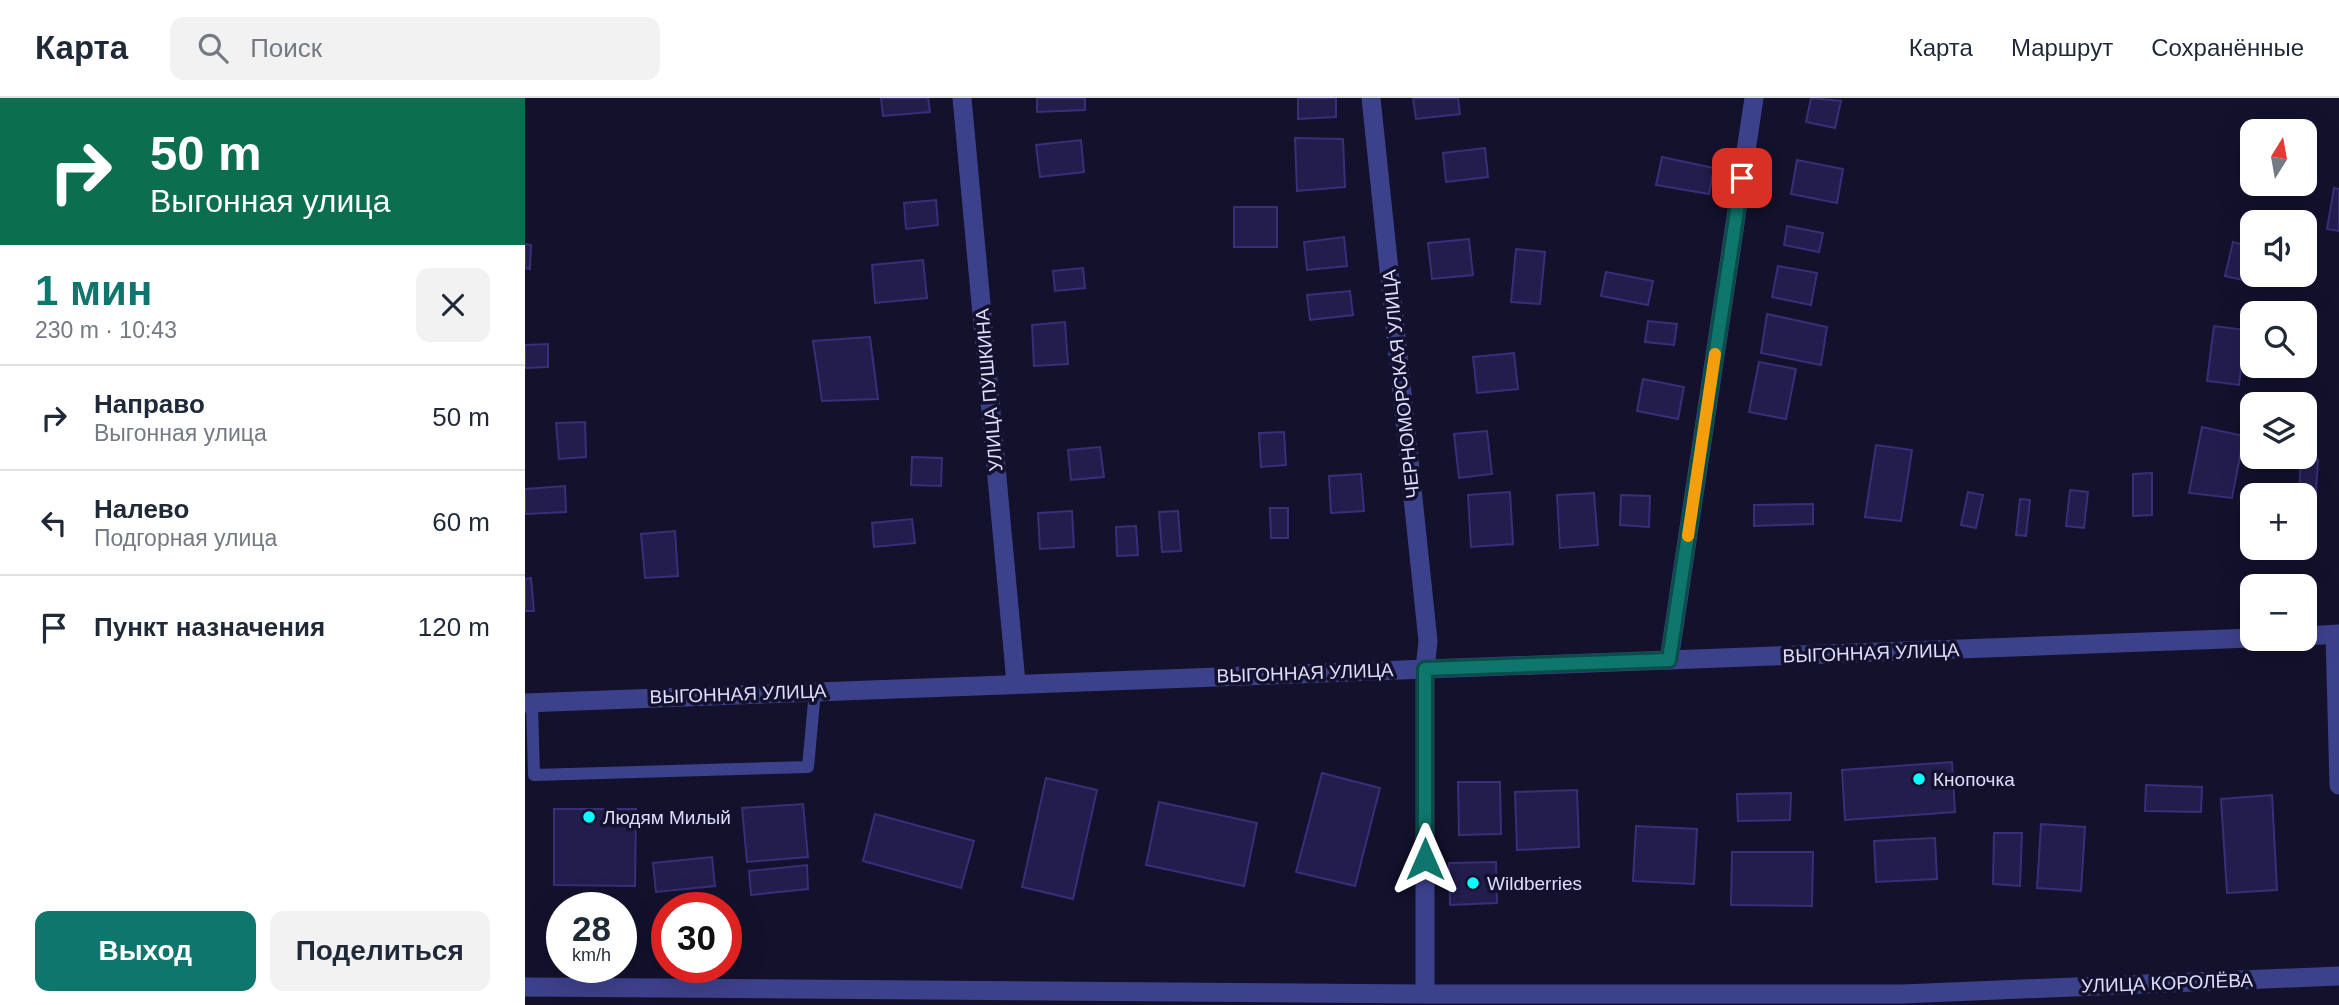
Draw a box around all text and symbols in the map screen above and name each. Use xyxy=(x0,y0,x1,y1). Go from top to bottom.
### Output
search box xyxy=(170,17,660,80)
text: Карта xyxy=(35,29,128,66)
icon: search xyxy=(194,29,232,67)
text: Поиск xyxy=(250,33,322,63)
text: Карта xyxy=(1909,34,1973,61)
text: Маршрут xyxy=(2011,34,2113,61)
text: Сохранённые xyxy=(2151,34,2304,61)
north arrow xyxy=(2240,119,2317,196)
map controls xyxy=(2240,119,2317,651)
icon: right xyxy=(35,126,126,217)
text: 50 m xyxy=(150,126,262,180)
pin xyxy=(1712,148,1772,208)
icon: arrive xyxy=(1723,159,1761,197)
text: Выгонная улица xyxy=(150,183,390,219)
button: sound xyxy=(2240,210,2317,287)
text: 1 мин xyxy=(35,267,152,314)
button: close xyxy=(416,268,490,342)
street label: ЧЕРНОМОРСКАЯ УЛИЦА xyxy=(1378,268,1423,500)
button: search xyxy=(2240,301,2317,378)
street label: УЛИЦА ПУШКИНА xyxy=(971,307,1007,473)
text: 230 m · 10:43 xyxy=(35,317,177,343)
text: Направо xyxy=(94,389,205,419)
button: layers xyxy=(2240,392,2317,469)
icon: right xyxy=(35,399,73,437)
text: 50 m xyxy=(432,402,490,432)
text: Выгонная улица xyxy=(94,420,267,446)
button: + xyxy=(2240,483,2317,560)
text: Налево xyxy=(94,494,189,524)
icon: left xyxy=(35,504,73,542)
text: 60 m xyxy=(432,507,490,537)
text: Подгорная улица xyxy=(94,525,277,551)
button: − xyxy=(2240,574,2317,651)
icon: arrive xyxy=(35,609,73,647)
text: Пункт назначения xyxy=(94,612,325,642)
text: 120 m xyxy=(418,612,490,642)
street label: ВЫГОННАЯ УЛИЦА xyxy=(1782,639,1960,667)
street label: ВЫГОННАЯ УЛИЦА xyxy=(1216,659,1394,687)
street label: ВЫГОННАЯ УЛИЦА xyxy=(649,680,827,708)
place label: Кнопочка xyxy=(1933,769,2015,790)
marker: Кнопочка xyxy=(1911,771,1927,787)
place label: Людям Милый xyxy=(603,807,731,828)
marker: Людям Милый xyxy=(581,809,597,825)
position arrow xyxy=(1388,822,1462,896)
place label: Wildberries xyxy=(1487,873,1582,894)
marker: Wildberries xyxy=(1465,875,1481,891)
speed limit sign: 30 xyxy=(651,892,742,983)
text: 28 xyxy=(572,909,611,948)
button: Выход xyxy=(35,911,256,991)
button: Поделиться xyxy=(270,911,490,991)
text: km/h xyxy=(572,945,611,965)
street label: УЛИЦА КОРОЛЁВА xyxy=(2081,969,2254,996)

